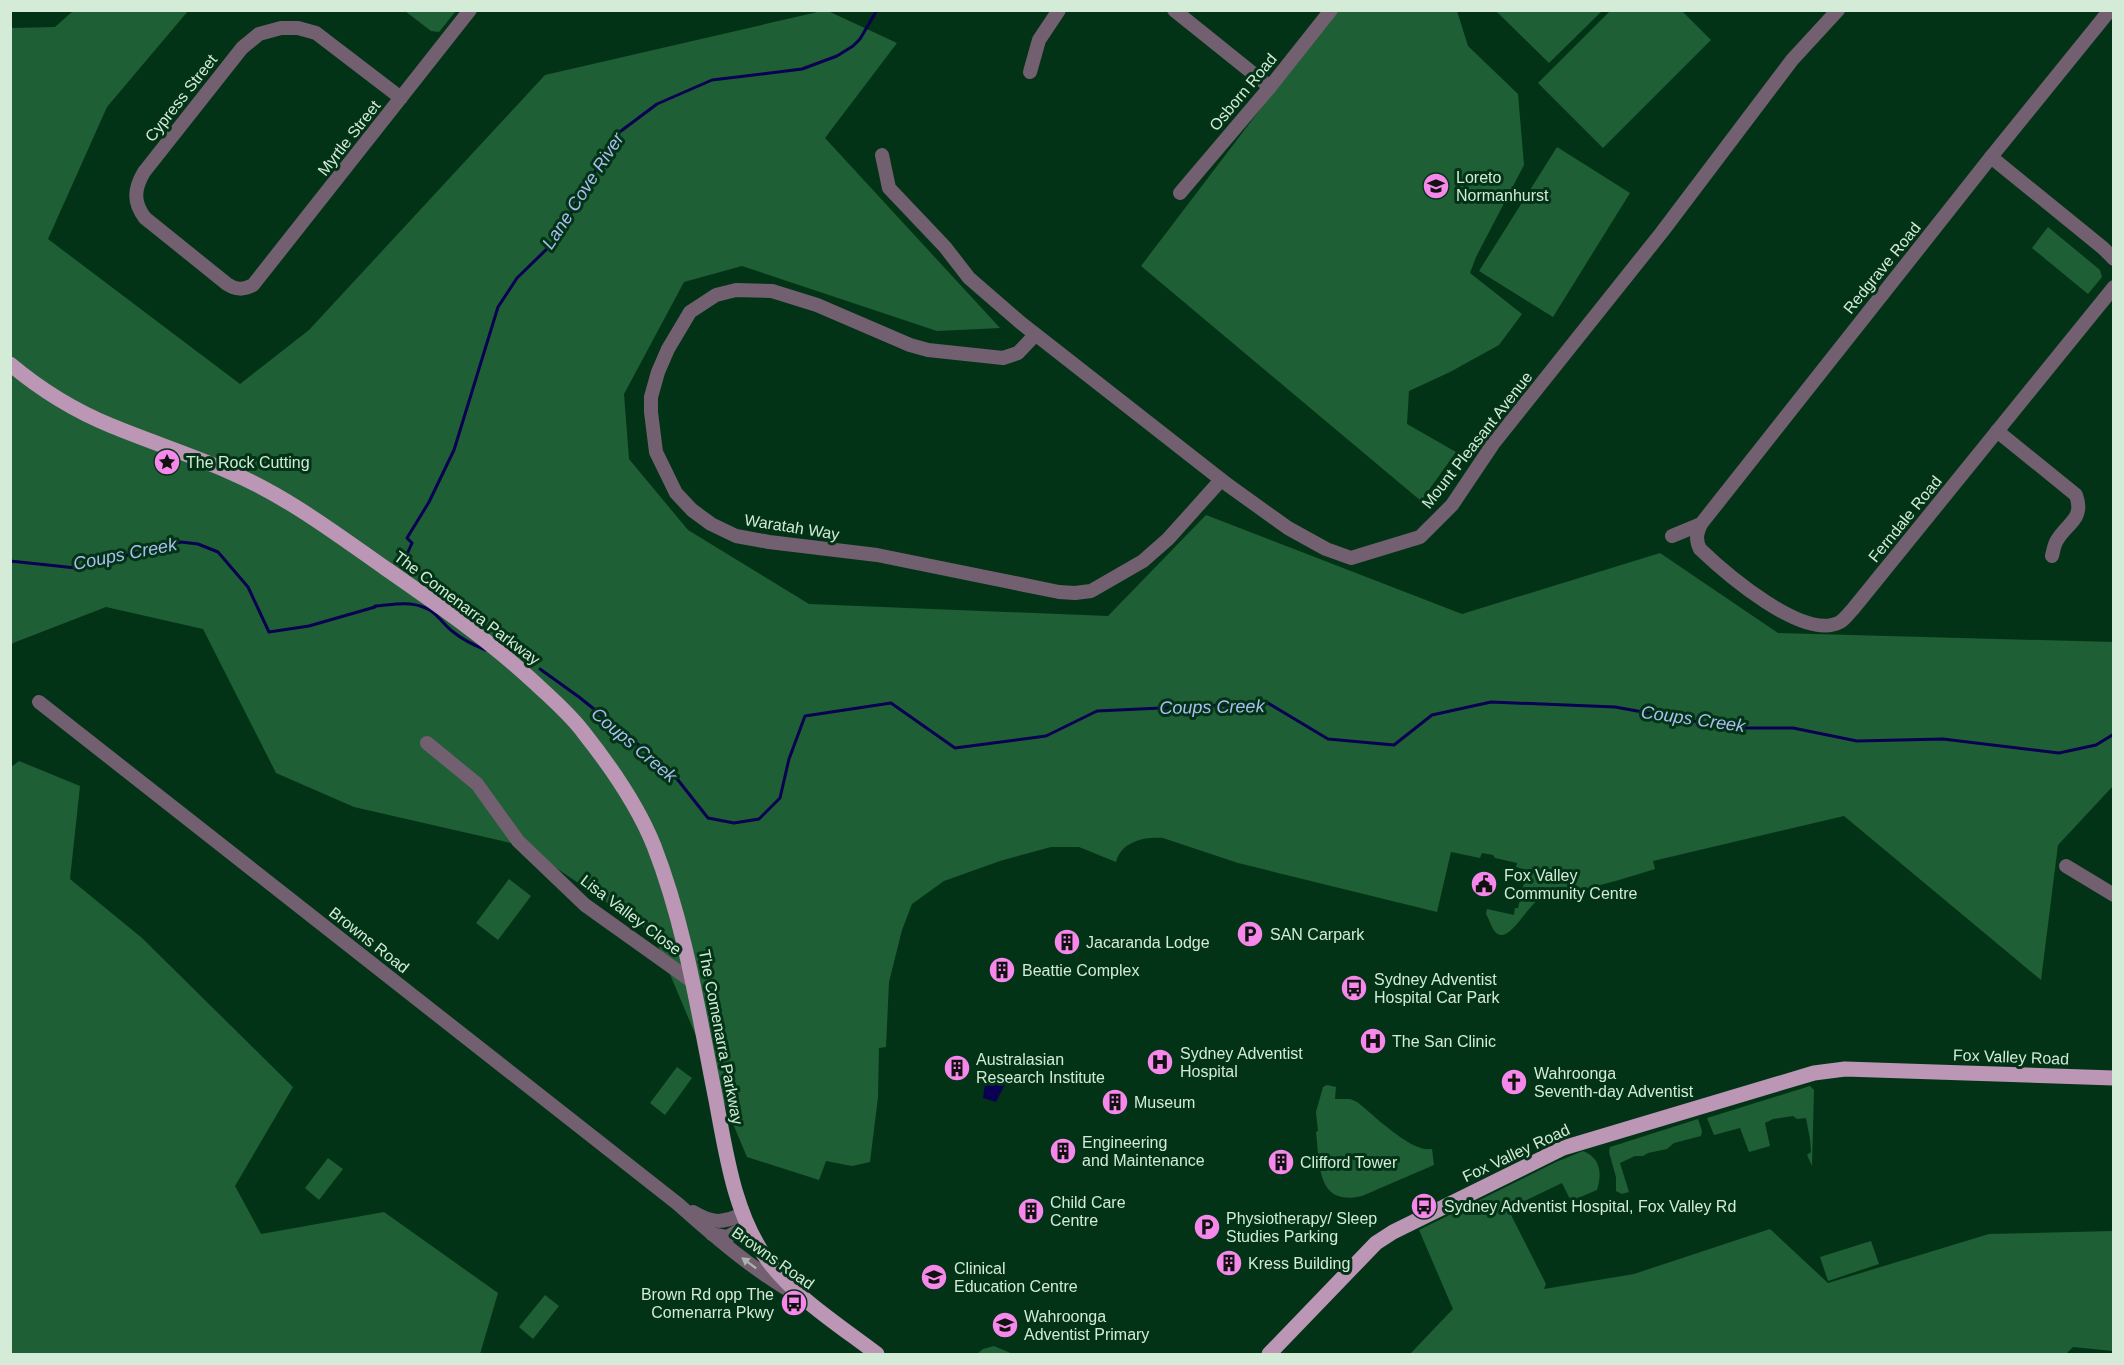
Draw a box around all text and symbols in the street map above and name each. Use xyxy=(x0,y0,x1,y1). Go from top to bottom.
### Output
street label: Osborn Road xyxy=(1206,50,1280,134)
street label: Cypress Street xyxy=(142,51,221,145)
street label: Myrtle Street xyxy=(314,97,384,179)
water label: Lane Cove River xyxy=(538,128,628,253)
place label: Loreto Normanhurst xyxy=(1456,169,1549,204)
school or university icon: Loreto Normanhurst xyxy=(1421,171,1451,201)
street label: Redgrave Road xyxy=(1840,219,1924,317)
street label: Mount Pleasant Avenue xyxy=(1418,368,1536,512)
place icon: The Rock Cutting xyxy=(152,447,182,477)
place label: The Rock Cutting xyxy=(186,454,310,471)
street label: Ferndale Road xyxy=(1865,473,1945,565)
street label: Waratah Way xyxy=(743,511,841,543)
water label: Coups Creek xyxy=(72,534,179,574)
street label: The Comenarra Parkway xyxy=(391,548,543,668)
water label: Coups Creek xyxy=(1159,696,1266,718)
water label: Coups Creek xyxy=(1640,702,1747,736)
water label: Coups Creek xyxy=(587,704,681,787)
place label: Fox Valley Community Centre xyxy=(1504,867,1637,902)
public building icon: Fox Valley Community Centre xyxy=(1469,869,1499,899)
street label: Lisa Valley Close xyxy=(577,872,685,958)
street label: Browns Road xyxy=(326,904,412,976)
parking icon: SAN Carpark xyxy=(1235,919,1265,949)
place label: SAN Carpark xyxy=(1270,926,1365,943)
building icon: Jacaranda Lodge xyxy=(1052,927,1082,957)
place label: Jacaranda Lodge xyxy=(1086,934,1210,951)
street label: The Comenarra Parkway xyxy=(696,948,746,1126)
building icon: Beattie Complex xyxy=(987,955,1017,985)
place label: Beattie Complex xyxy=(1022,962,1139,979)
place label: Sydney Adventist Hospital Car Park xyxy=(1374,971,1500,1006)
bus stop icon: Sydney Adventist Hospital Car Park xyxy=(1339,973,1369,1003)
hospital icon: The San Clinic xyxy=(1358,1026,1388,1056)
place label: The San Clinic xyxy=(1392,1033,1496,1050)
place label: Sydney Adventist Hospital xyxy=(1180,1045,1303,1080)
street label: Fox Valley Road xyxy=(1953,1046,2069,1068)
hospital icon: Sydney Adventist Hospital xyxy=(1145,1047,1175,1077)
place label: Australasian Research Institute xyxy=(976,1051,1105,1086)
building icon: Australasian Research Institute xyxy=(942,1053,972,1083)
place label: Wahroonga Seventh-day Adventist xyxy=(1534,1065,1694,1100)
church icon: Wahroonga Seventh-day Adventist xyxy=(1499,1067,1529,1097)
building icon: Museum xyxy=(1100,1087,1130,1117)
place label: Museum xyxy=(1134,1094,1195,1111)
street label: Fox Valley Road xyxy=(1460,1121,1572,1185)
place label: Engineering and Maintenance xyxy=(1082,1134,1205,1169)
building icon: Engineering and Maintenance xyxy=(1048,1136,1078,1166)
building icon: Clifford Tower xyxy=(1266,1147,1296,1177)
place label: Clifford Tower xyxy=(1300,1154,1398,1171)
bus stop icon: Sydney Adventist Hospital, Fox Valley Rd xyxy=(1409,1191,1439,1221)
place label: Child Care Centre xyxy=(1050,1194,1126,1229)
building icon: Child Care Centre xyxy=(1016,1196,1046,1226)
place label: Sydney Adventist Hospital, Fox Valley Rd xyxy=(1444,1198,1736,1215)
place label: Physiotherapy/ Sleep Studies Parking xyxy=(1226,1210,1377,1245)
parking icon: Physiotherapy/ Sleep Studies Parking xyxy=(1192,1212,1222,1242)
street label: Browns Road xyxy=(729,1223,817,1293)
building icon: Kress Building xyxy=(1214,1248,1244,1278)
place label: Kress Building xyxy=(1248,1255,1350,1272)
one-way arrow xyxy=(742,1258,757,1270)
place label: Clinical Education Centre xyxy=(954,1260,1078,1295)
school or university icon: Clinical Education Centre xyxy=(919,1262,949,1292)
place label: Brown Rd opp The Comenarra Pkwy xyxy=(641,1286,774,1321)
bus stop icon: Brown Rd opp The Comenarra Pkwy xyxy=(779,1288,809,1318)
place label: Wahroonga Adventist Primary xyxy=(1024,1308,1149,1343)
school or university icon: Wahroonga Adventist Primary xyxy=(990,1310,1020,1340)

